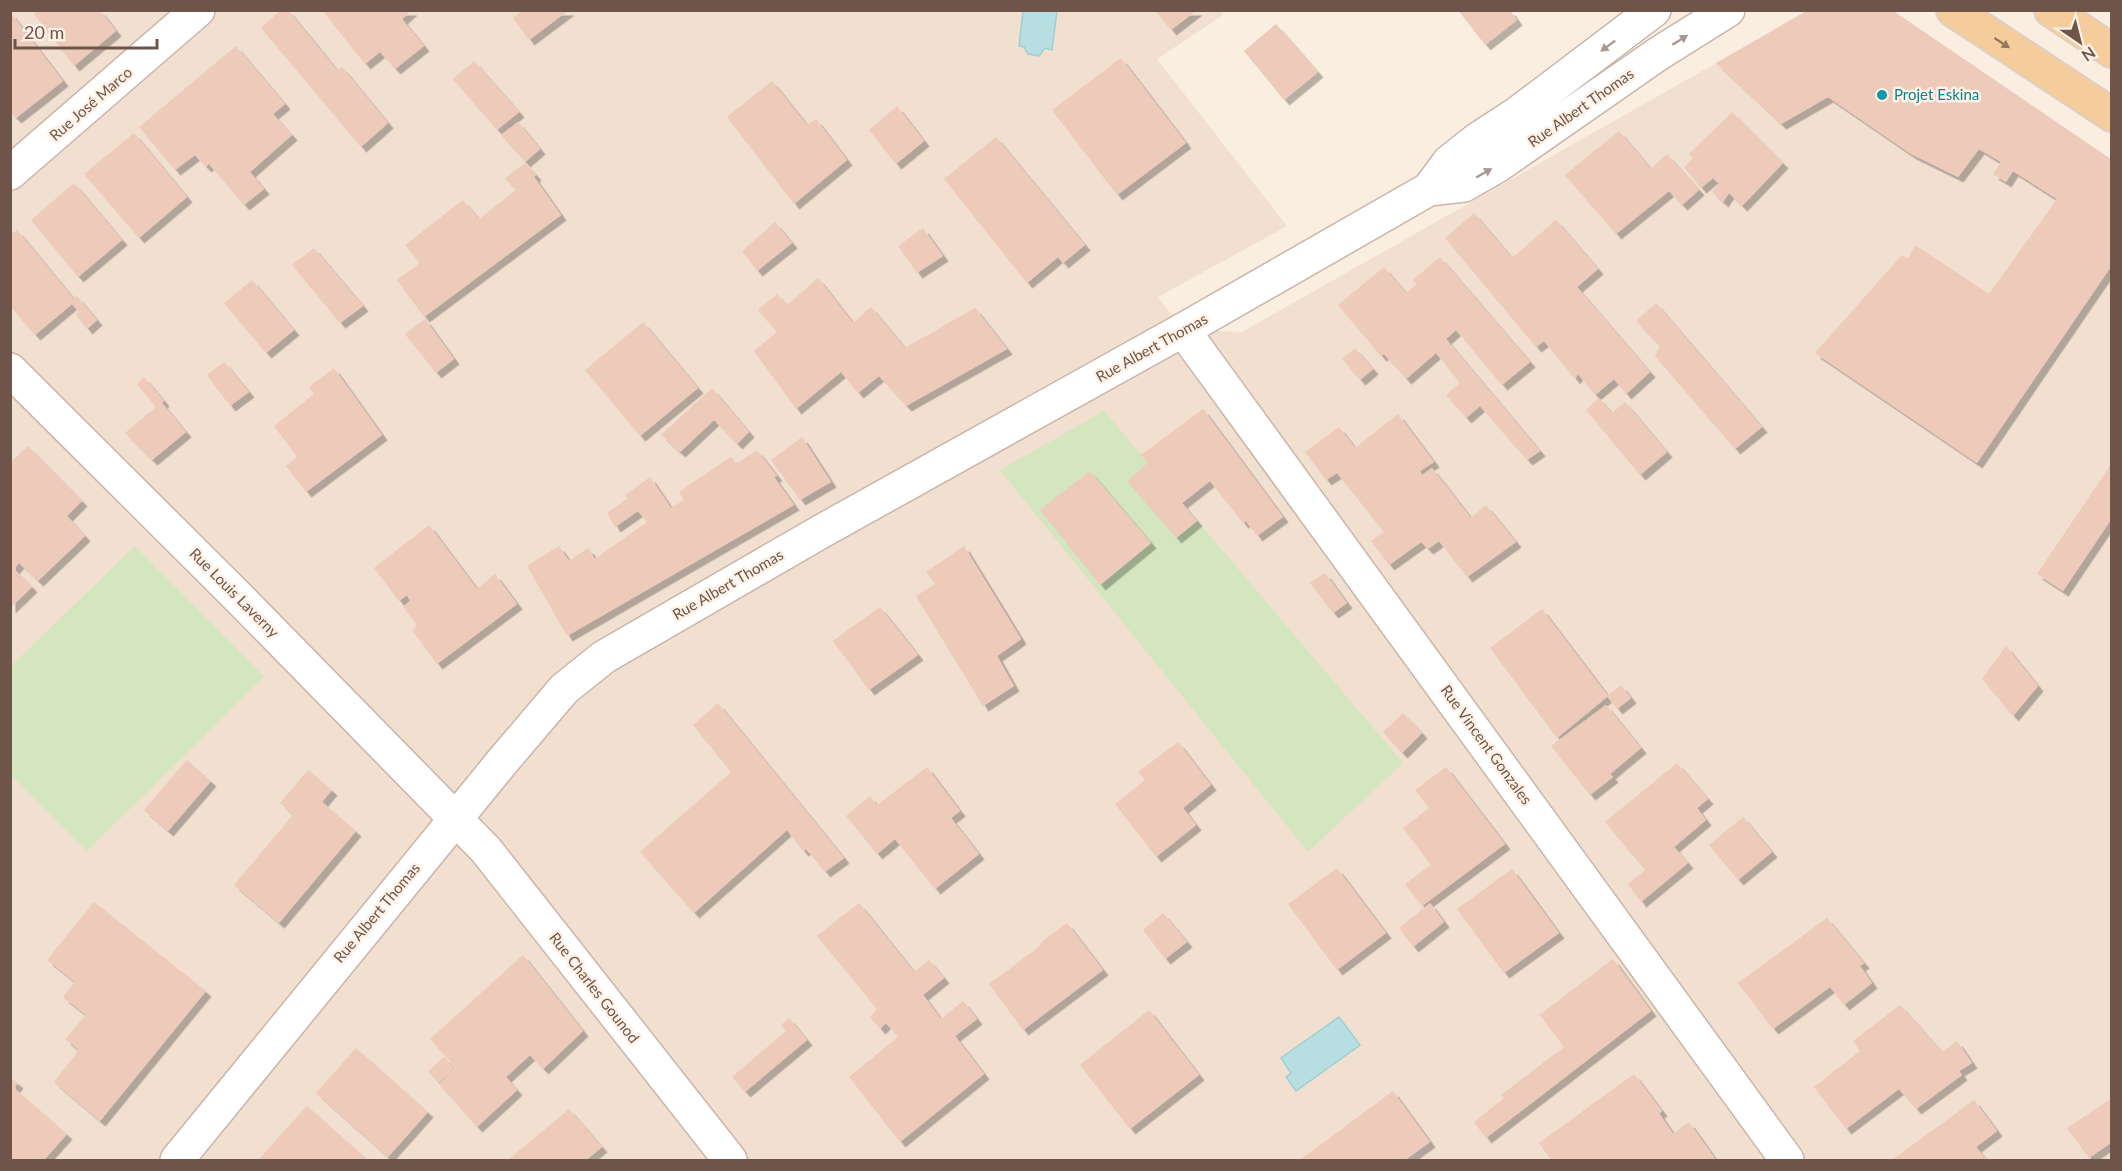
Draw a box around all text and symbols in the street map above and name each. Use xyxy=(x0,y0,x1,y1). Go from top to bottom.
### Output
scale bar xyxy=(15,12,158,50)
north arrow xyxy=(2050,12,2110,72)
text: 20 m xyxy=(24,21,64,43)
one-way arrow xyxy=(1671,35,1688,46)
one-way arrow xyxy=(1994,37,2010,48)
one-way arrow xyxy=(1600,40,1615,52)
text: N xyxy=(2078,43,2099,66)
street label: Rue José Marco xyxy=(45,63,135,144)
street label: Rue Albert Thomas xyxy=(1524,64,1637,150)
place label: Projet Eskina xyxy=(1894,85,1979,103)
marker: Projet Eskina xyxy=(1875,88,1889,102)
one-way arrow xyxy=(1476,168,1492,179)
street label: Rue Albert Thomas xyxy=(1093,309,1210,385)
street label: Rue Louis Laverny xyxy=(186,544,283,641)
street label: Rue Albert Thomas xyxy=(669,545,786,623)
street label: Rue Vincent Gonzales xyxy=(1437,681,1536,808)
street label: Rue Albert Thomas xyxy=(329,859,423,966)
street label: Rue Charles Gounod xyxy=(546,929,644,1046)

